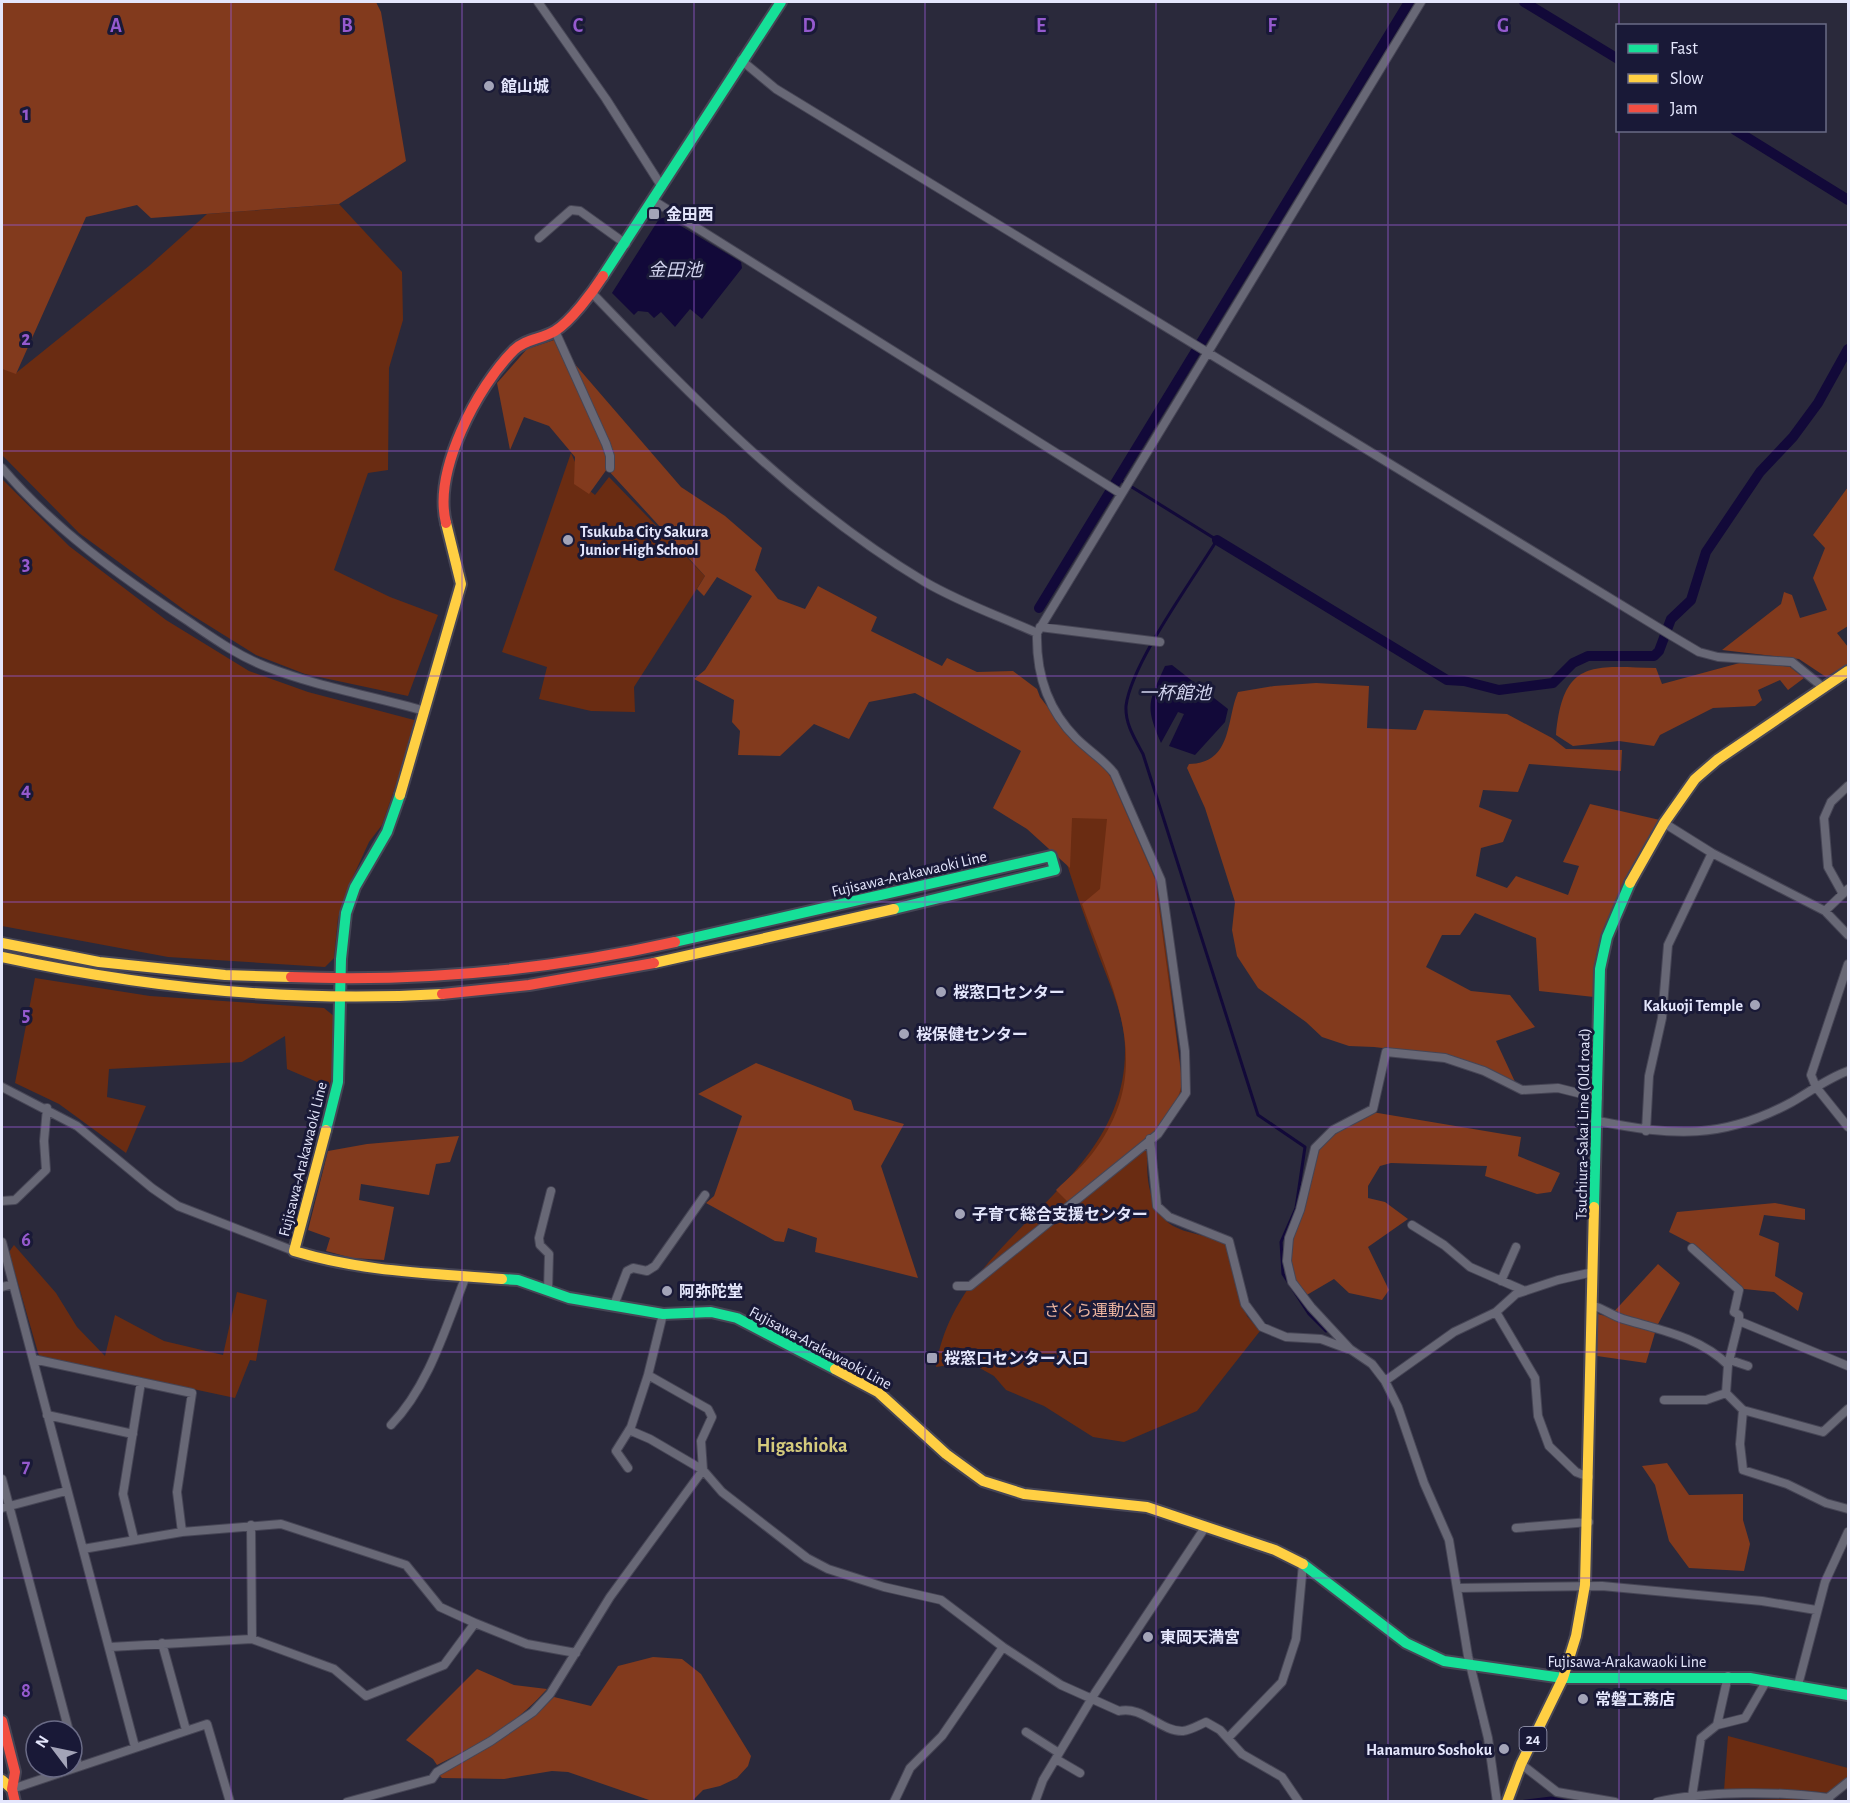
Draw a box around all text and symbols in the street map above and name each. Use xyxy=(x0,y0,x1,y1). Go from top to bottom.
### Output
text: A xyxy=(110,16,122,36)
text: B xyxy=(341,16,353,36)
text: C xyxy=(573,16,584,36)
text: D xyxy=(802,16,816,36)
text: E xyxy=(1036,16,1046,36)
text: F xyxy=(1267,16,1277,36)
text: G xyxy=(1497,16,1509,36)
legend xyxy=(1616,24,1826,132)
text: Fast xyxy=(1670,40,1698,58)
text: Slow xyxy=(1670,70,1703,88)
place label: 館山城 xyxy=(501,77,549,95)
marker: 館山城 xyxy=(482,79,496,93)
text: Jam xyxy=(1670,100,1698,118)
text: 1 xyxy=(22,104,30,124)
place label: 金田西 xyxy=(666,206,714,223)
marker: 金田西 xyxy=(647,207,661,221)
water label: 金田池 xyxy=(648,260,704,280)
text: 2 xyxy=(21,329,31,349)
place label: Tsukuba City Sakura Junior High School xyxy=(580,524,709,558)
marker: Tsukuba City Sakura Junior High School xyxy=(561,533,575,547)
text: 3 xyxy=(22,554,30,574)
water label: 一杯館池 xyxy=(1139,683,1213,703)
text: 4 xyxy=(21,780,31,800)
street label: Fujisawa-Arakawaoki Line xyxy=(830,848,989,901)
place label: 桜窓口センター xyxy=(953,984,1065,1001)
marker: 桜窓口センター xyxy=(934,985,948,999)
place label: Kakuoji Temple xyxy=(1643,998,1743,1015)
marker: Kakuoji Temple xyxy=(1748,998,1762,1012)
text: 5 xyxy=(22,1005,30,1025)
place label: 桜保健センター xyxy=(916,1026,1028,1043)
marker: 桜保健センター xyxy=(897,1027,911,1041)
street label: Tsuchiura-Sakai Line (Old road) xyxy=(1573,1028,1593,1220)
street label: Fujisawa-Arakawaoki Line xyxy=(276,1080,331,1239)
place label: 子育て総合支援センター xyxy=(972,1205,1148,1223)
marker: 子育て総合支援センター xyxy=(953,1207,967,1221)
text: 6 xyxy=(21,1230,31,1250)
place label: 阿弥陀堂 xyxy=(679,1283,743,1300)
marker: 阿弥陀堂 xyxy=(660,1284,674,1298)
park label: さくら運動公園 xyxy=(1044,1302,1156,1319)
street label: Fujisawa-Arakawaoki Line xyxy=(746,1304,894,1393)
place label: 桜窓口センター入口 xyxy=(944,1350,1088,1367)
marker: 桜窓口センター入口 xyxy=(925,1351,939,1365)
district label: Higashioka xyxy=(756,1436,848,1456)
text: 7 xyxy=(22,1456,31,1476)
place label: 東岡天満宮 xyxy=(1160,1629,1240,1646)
marker: 東岡天満宮 xyxy=(1141,1630,1155,1644)
street label: Fujisawa-Arakawaoki Line xyxy=(1548,1654,1706,1671)
text: 8 xyxy=(21,1681,31,1701)
place label: 常磐工務店 xyxy=(1595,1690,1675,1708)
marker: 常磐工務店 xyxy=(1576,1692,1590,1706)
north arrow xyxy=(24,1719,84,1779)
road number: 24 xyxy=(1520,1727,1546,1751)
text: N xyxy=(32,1733,52,1751)
place label: Hanamuro Soshoku xyxy=(1366,1742,1493,1758)
marker: Hanamuro Soshoku xyxy=(1497,1742,1511,1756)

